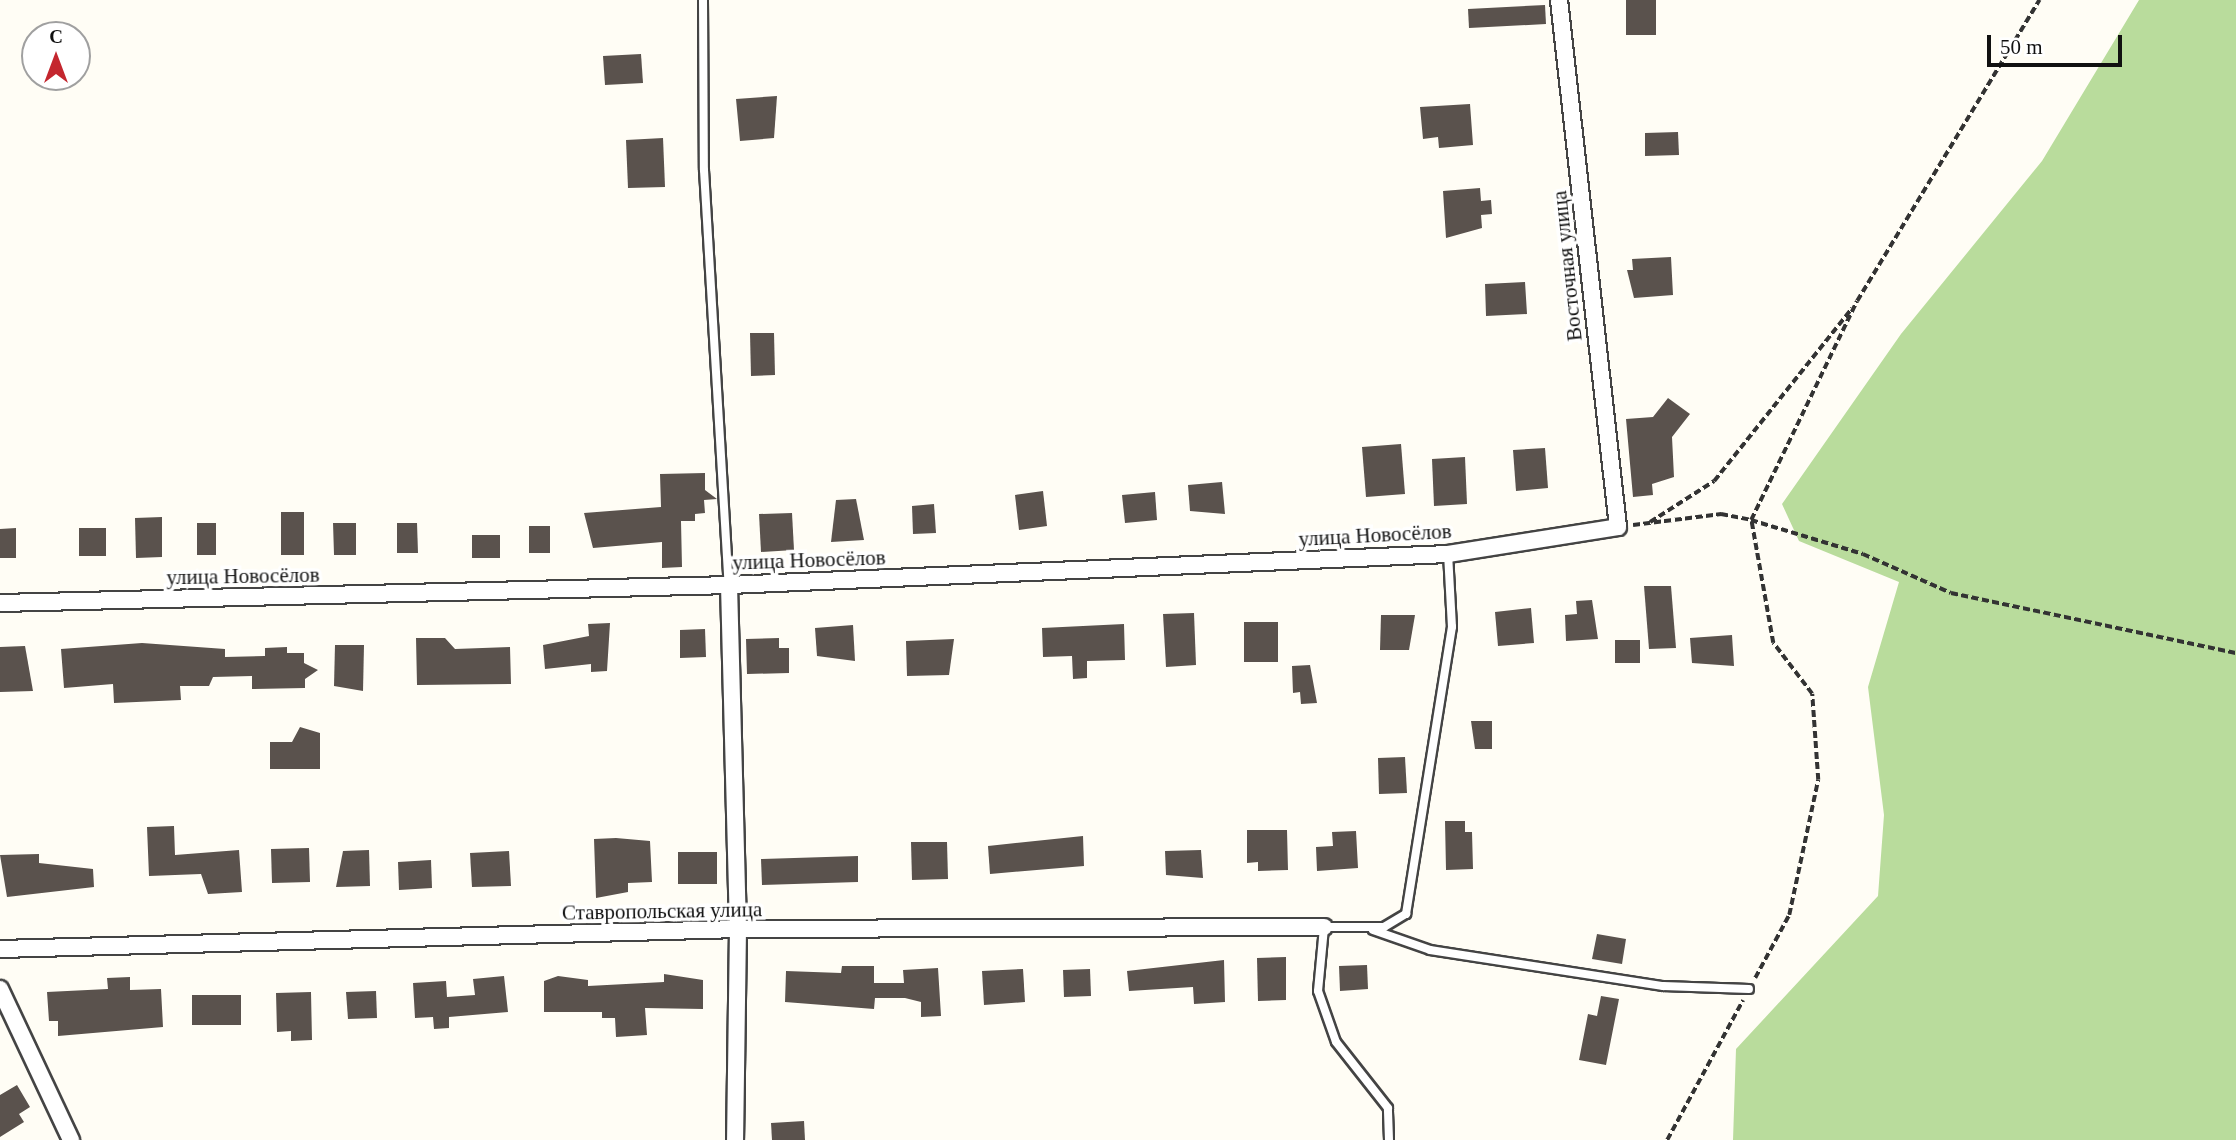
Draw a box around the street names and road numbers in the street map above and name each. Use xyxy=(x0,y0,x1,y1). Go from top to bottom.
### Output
street label: Восточная улица xyxy=(1547,190,1587,342)
street label: улица Новосёлов xyxy=(1298,518,1452,552)
street label: улица Новосёлов xyxy=(732,545,886,575)
street label: улица Новосёлов xyxy=(166,562,320,590)
street label: Ставропольская улица xyxy=(562,897,762,925)

